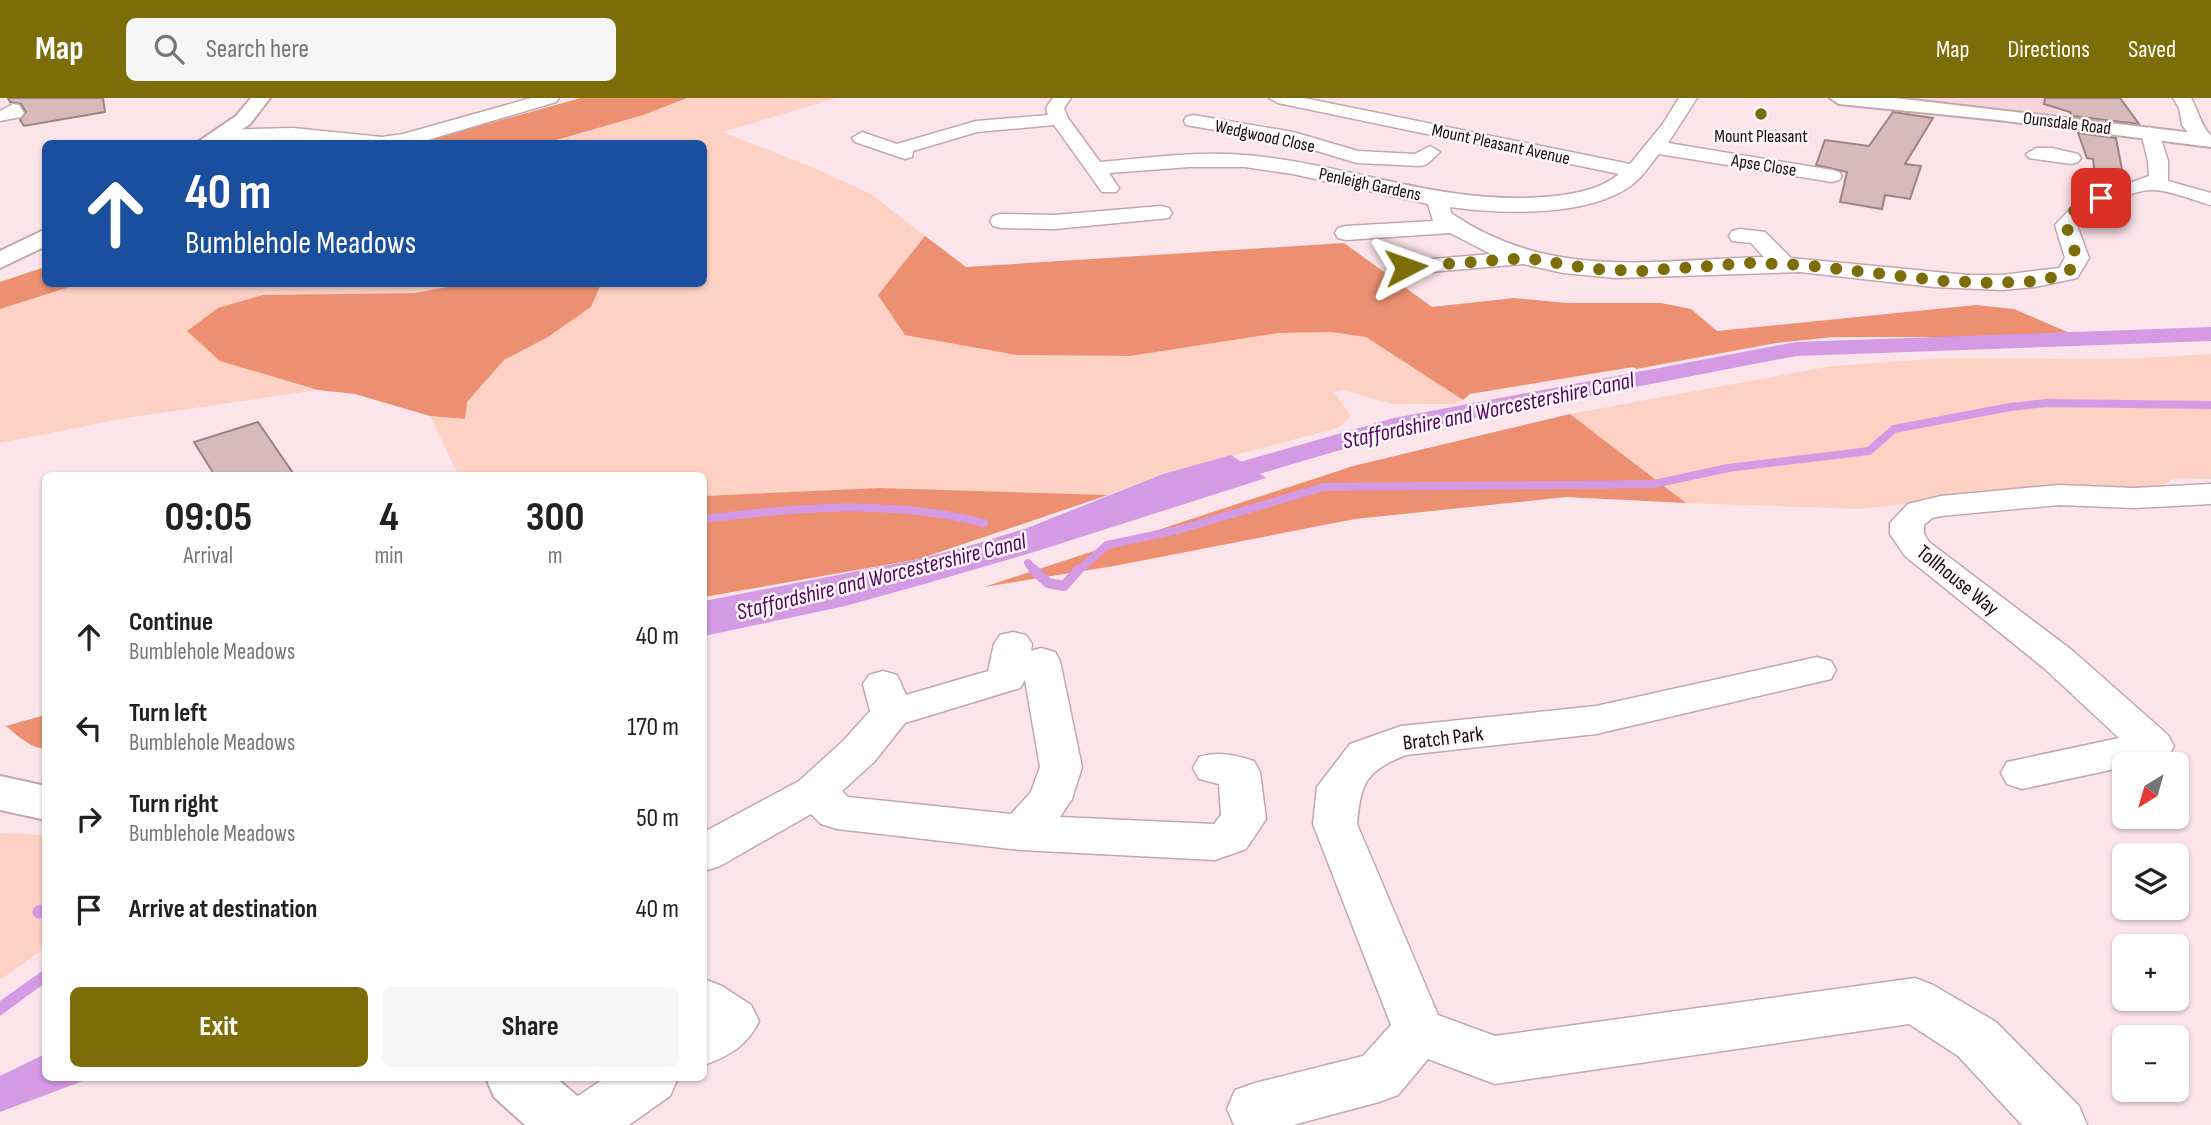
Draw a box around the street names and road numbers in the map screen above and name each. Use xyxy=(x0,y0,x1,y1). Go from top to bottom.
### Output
street label: Ounsdale Road xyxy=(2022,108,2112,139)
street label: Wedgwood Close xyxy=(1213,116,1317,157)
street label: Mount Pleasant Avenue xyxy=(1430,120,1572,169)
street label: Apse Close xyxy=(1729,150,1798,181)
street label: Penleigh Gardens xyxy=(1317,163,1423,206)
street label: Tollhouse Way xyxy=(1911,540,2004,621)
street label: Bratch Park xyxy=(1401,721,1485,756)

